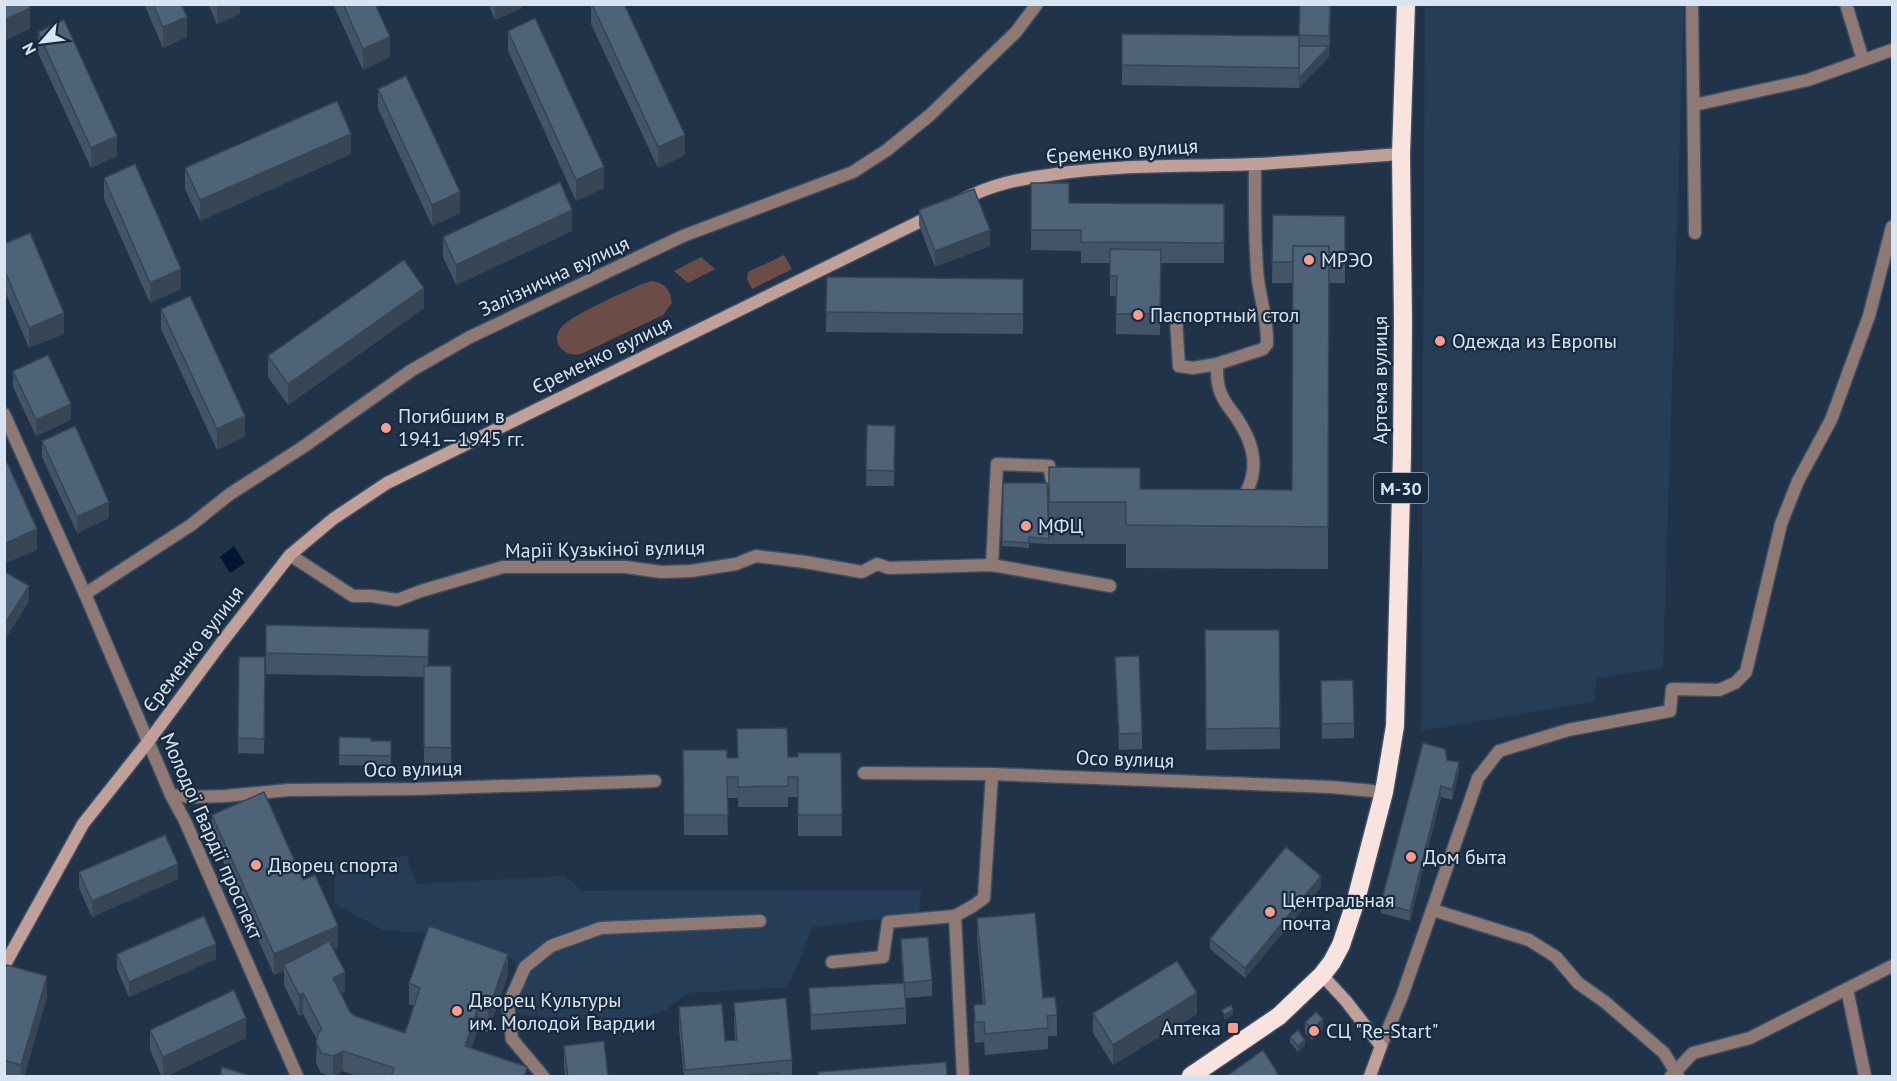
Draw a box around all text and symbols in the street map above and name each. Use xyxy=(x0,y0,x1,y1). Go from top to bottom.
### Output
north arrow xyxy=(12,12,72,72)
text: N xyxy=(17,40,40,58)
street label: Єременко вулиця xyxy=(1045,133,1199,169)
street label: Залізнична вулиця xyxy=(475,230,633,322)
place label: МРЭО xyxy=(1321,247,1373,273)
marker: МРЭО xyxy=(1302,253,1316,267)
place label: Паспортный стол xyxy=(1150,302,1299,328)
marker: Паспортный стол xyxy=(1131,308,1145,322)
street label: Єременко вулиця xyxy=(528,310,676,400)
street label: Артема вулиця xyxy=(1367,316,1393,444)
place label: Одежда из Европы xyxy=(1452,328,1617,354)
marker: Одежда из Европы xyxy=(1433,334,1447,348)
place label: Погибшим в 1941—1945 гг. xyxy=(398,403,524,452)
marker: Погибшим в 1941—1945 гг. xyxy=(379,421,393,435)
road number: М-30 xyxy=(1374,473,1428,503)
place label: МФЦ xyxy=(1038,513,1083,539)
marker: МФЦ xyxy=(1019,519,1033,533)
street label: Марії Кузькіної вулиця xyxy=(505,534,705,564)
street label: Єременко вулиця xyxy=(137,580,249,718)
street label: Молодої Гвардії проспект xyxy=(155,729,269,943)
street label: Осо вулиця xyxy=(1075,744,1175,774)
street label: Осо вулиця xyxy=(363,755,463,783)
place label: Дом быта xyxy=(1423,844,1507,870)
marker: Дом быта xyxy=(1404,850,1418,864)
place label: Дворец спорта xyxy=(268,852,398,878)
marker: Дворец спорта xyxy=(249,858,263,872)
place label: Центральная почта xyxy=(1282,887,1395,936)
marker: Центральная почта xyxy=(1263,905,1277,919)
place label: Дворец Культуры им. Молодой Гвардии xyxy=(469,987,656,1036)
marker: Дворец Культуры им. Молодой Гвардии xyxy=(450,1004,464,1018)
place label: Аптека xyxy=(1161,1015,1221,1041)
place label: СЦ "Re-Start" xyxy=(1326,1018,1438,1044)
marker: Аптека xyxy=(1226,1021,1240,1035)
marker: СЦ "Re-Start" xyxy=(1307,1024,1321,1038)

